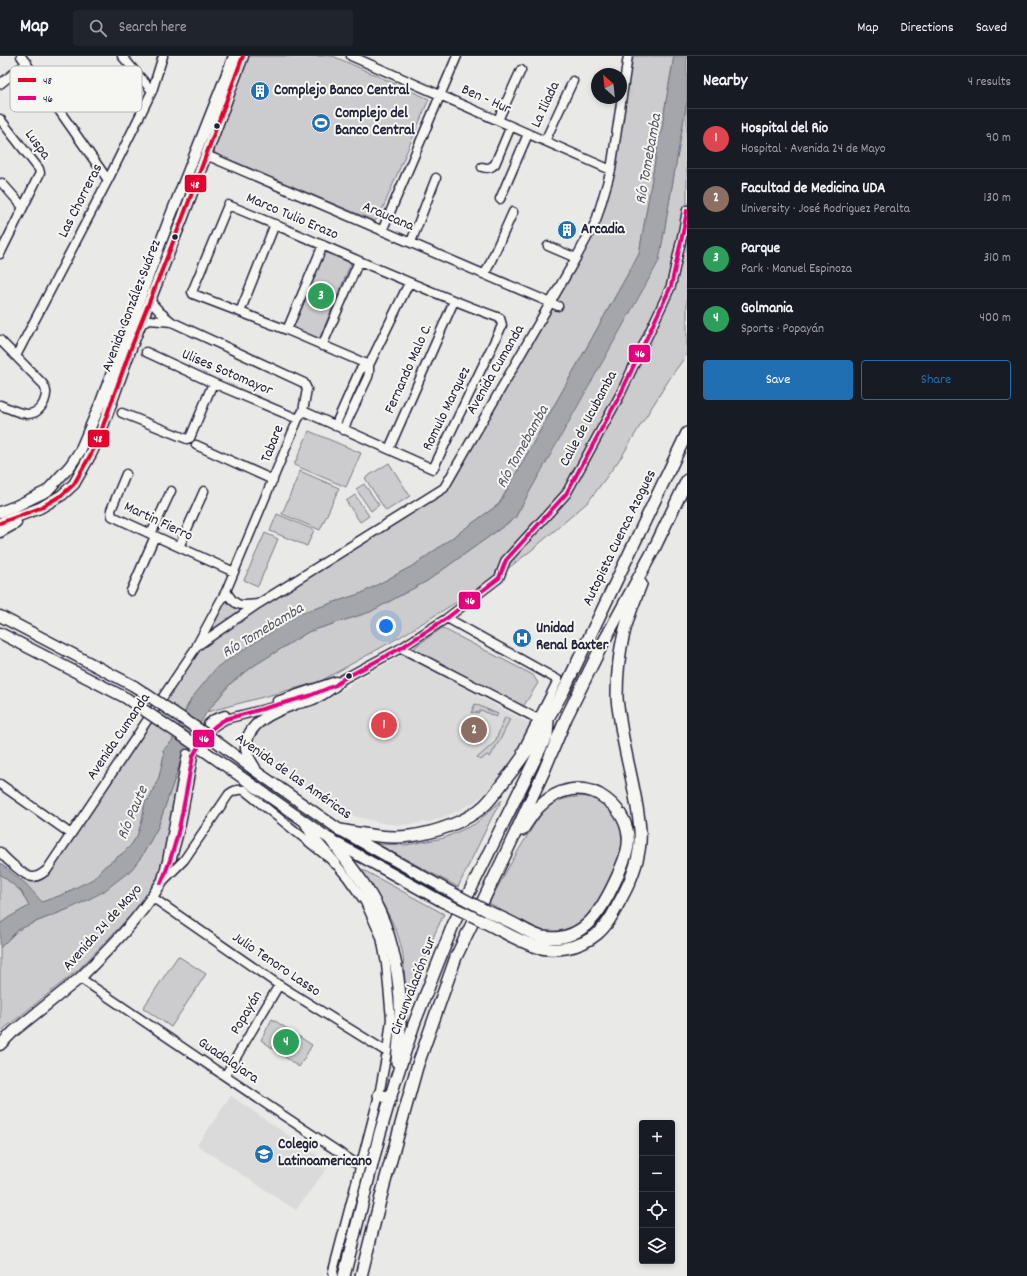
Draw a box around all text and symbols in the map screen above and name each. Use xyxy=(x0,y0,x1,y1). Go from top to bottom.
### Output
search box xyxy=(73,10,353,46)
text: Map xyxy=(20,14,49,41)
icon: search xyxy=(87,17,109,39)
text: Search here xyxy=(119,17,187,39)
text: Map xyxy=(857,18,879,38)
text: Directions xyxy=(901,18,954,38)
text: Saved xyxy=(976,18,1007,38)
legend xyxy=(10,66,142,112)
north arrow xyxy=(591,68,627,104)
text: Nearby xyxy=(703,70,747,94)
text: 4 results xyxy=(968,73,1011,92)
text: 48 xyxy=(43,74,52,90)
street label: La Iliada xyxy=(526,77,567,132)
street label: Ben - Hur xyxy=(458,79,515,121)
building icon: Complejo Banco Central xyxy=(249,80,271,102)
place label: Complejo Banco Central xyxy=(274,80,410,102)
text: 46 xyxy=(43,92,53,108)
place label: Complejo del Banco Central xyxy=(335,103,415,142)
water label: Río Tomebamba xyxy=(630,110,669,206)
sports icon: Complejo del Banco Central xyxy=(310,112,332,134)
text: Hospital del Rio xyxy=(741,118,828,140)
unlabelled marker xyxy=(212,121,222,131)
street label: Luspa xyxy=(18,125,56,166)
text: 1 xyxy=(715,129,717,148)
text: 90 m xyxy=(986,129,1011,148)
text: Hospital · Avenida 24 de Mayo xyxy=(741,140,886,159)
street label: Las Chorreras xyxy=(53,160,109,242)
line badge: 48 xyxy=(184,174,207,193)
text: 48 xyxy=(191,178,200,194)
text: Facultad de Medicina UDA xyxy=(741,178,885,200)
street label: Marco Tulio Erazo xyxy=(242,188,342,246)
text: 2 xyxy=(713,189,719,208)
text: 130 m xyxy=(983,189,1011,208)
street label: Araucana xyxy=(359,196,418,238)
text: University · José Rodriguez Peralta xyxy=(741,200,910,219)
building icon: Arcadia xyxy=(556,219,578,241)
place label: Arcadia xyxy=(581,219,626,241)
unlabelled marker xyxy=(170,232,180,242)
street label: Avenida González Suárez xyxy=(97,236,168,375)
text: Parque xyxy=(741,238,780,260)
text: 3 xyxy=(713,249,719,268)
text: 310 m xyxy=(983,249,1011,268)
text: Park · Manuel Espinoza xyxy=(741,260,852,279)
pin: 3 xyxy=(308,281,334,311)
text: Golmania xyxy=(741,298,793,320)
text: 4 xyxy=(713,309,719,328)
text: 400 m xyxy=(980,309,1011,328)
street label: Avenida Cumanda xyxy=(461,320,531,419)
text: Sports · Popayán xyxy=(741,320,824,339)
street label: Fernando Malo C. xyxy=(379,321,439,417)
street label: Ulises Sotomayor xyxy=(178,344,277,402)
line badge: 46 xyxy=(628,344,651,363)
text: 46 xyxy=(635,347,646,363)
button: Save xyxy=(703,360,853,400)
button: Share xyxy=(861,360,1011,400)
street label: Romulo Marquez xyxy=(417,363,477,455)
street label: Calle de Ucubamba xyxy=(554,366,624,471)
water label: Río Tomebamba xyxy=(491,400,556,493)
street label: Tabare xyxy=(256,422,291,466)
line badge: 48 xyxy=(87,429,110,448)
text: 48 xyxy=(94,432,103,448)
street label: Autopista Cuenca Azogues xyxy=(577,466,663,610)
street label: Martin Fierro xyxy=(120,496,196,548)
line badge: 46 xyxy=(458,591,481,610)
text: 46 xyxy=(465,594,476,610)
water label: Río Tomebamba xyxy=(218,597,309,664)
your location xyxy=(376,616,396,636)
place label: Unidad Renal Baxter xyxy=(536,618,609,657)
hospital icon: Unidad Renal Baxter xyxy=(511,627,533,649)
unlabelled marker xyxy=(344,671,354,681)
street label: Avenida Cumanda xyxy=(82,688,157,785)
pin: 1 xyxy=(371,710,397,740)
pin: 2 xyxy=(461,715,487,745)
street label: Avenida de las Américas xyxy=(230,728,356,826)
line badge: 46 xyxy=(192,729,215,748)
text: 46 xyxy=(199,732,210,748)
water label: Río Paute xyxy=(111,782,155,843)
street label: Avenida 24 de Mayo xyxy=(58,879,148,976)
street label: Julio Tenoro Lasso xyxy=(227,927,325,1003)
street label: Circunvalación Sur xyxy=(385,933,443,1038)
street label: Popayán xyxy=(225,987,269,1039)
pin: 4 xyxy=(273,1027,299,1057)
street label: Guadalajara xyxy=(193,1032,264,1090)
map controls xyxy=(639,1120,675,1264)
button: + xyxy=(639,1120,675,1156)
place label: Colegio Latinoamericano xyxy=(278,1134,372,1173)
school or university icon: Colegio Latinoamericano xyxy=(253,1143,275,1165)
button: − xyxy=(639,1156,675,1192)
button: locate xyxy=(639,1192,675,1228)
button: layers xyxy=(639,1228,675,1264)

